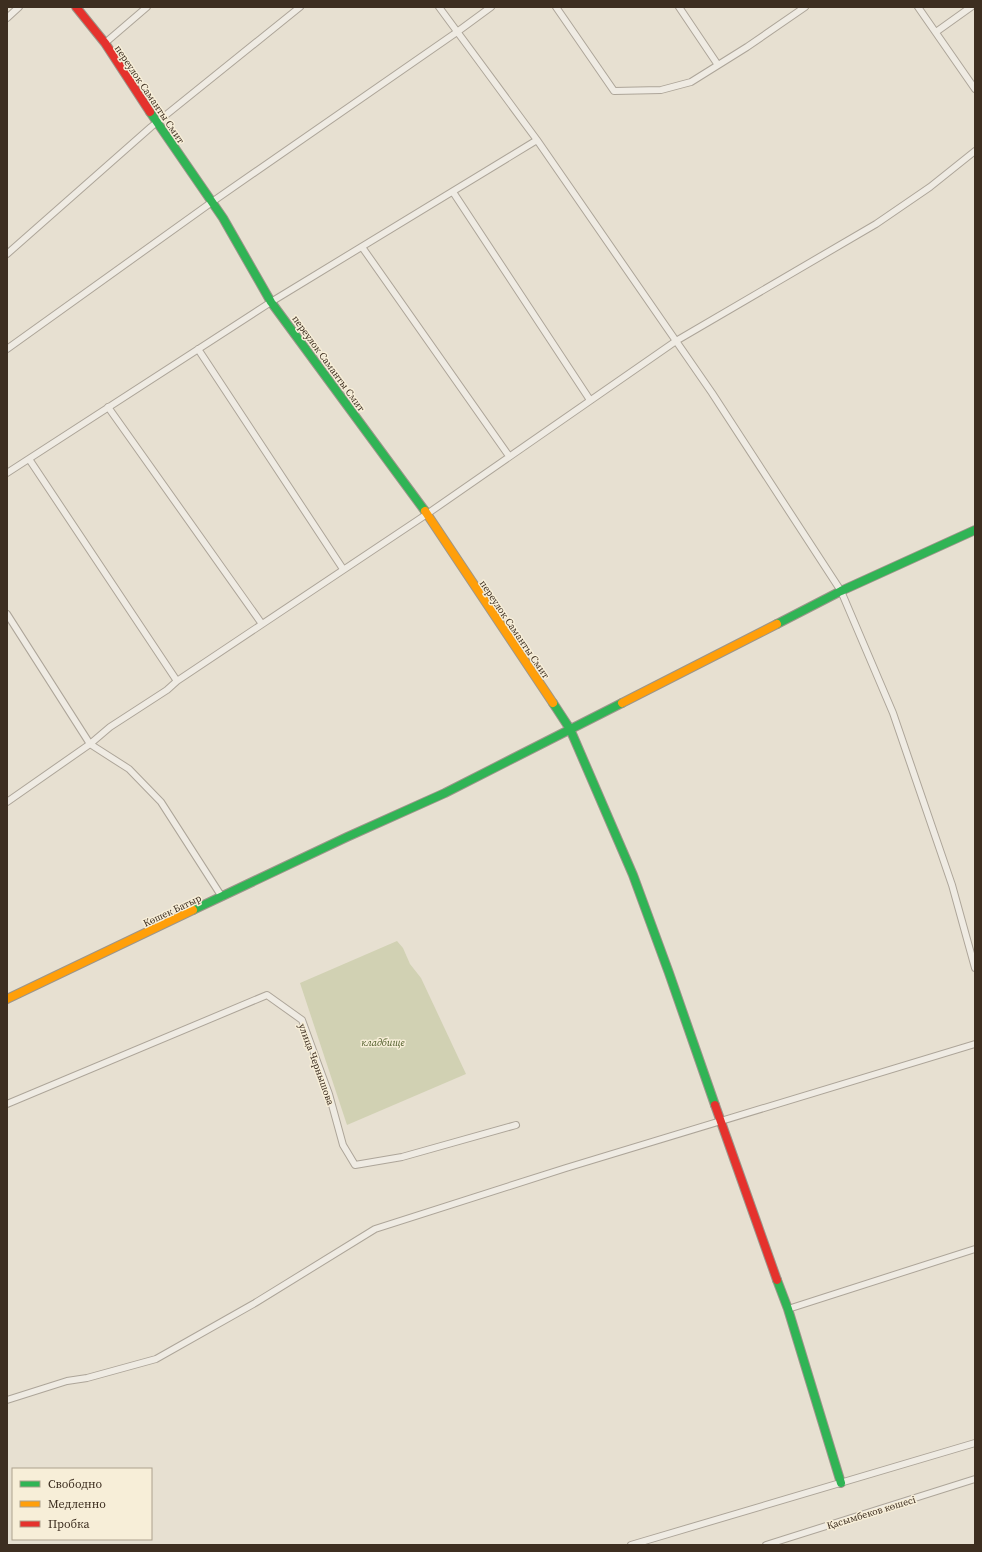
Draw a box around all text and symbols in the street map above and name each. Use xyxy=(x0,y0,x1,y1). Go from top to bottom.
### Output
street label: переулок Саманты Смит xyxy=(112,43,188,147)
street label: переулок Саманты Смит xyxy=(289,312,368,415)
street label: переулок Саманты Смит xyxy=(477,578,553,682)
street label: Көшек Батыр xyxy=(141,891,204,930)
street label: улица Чернышова xyxy=(296,1021,338,1108)
park label: кладбище xyxy=(361,1036,405,1049)
legend xyxy=(12,1468,152,1540)
text: Свободно xyxy=(48,1476,103,1492)
street label: Қасымбеков көшесі xyxy=(825,1493,917,1532)
text: Медленно xyxy=(48,1496,106,1512)
text: Пробка xyxy=(48,1516,91,1532)

